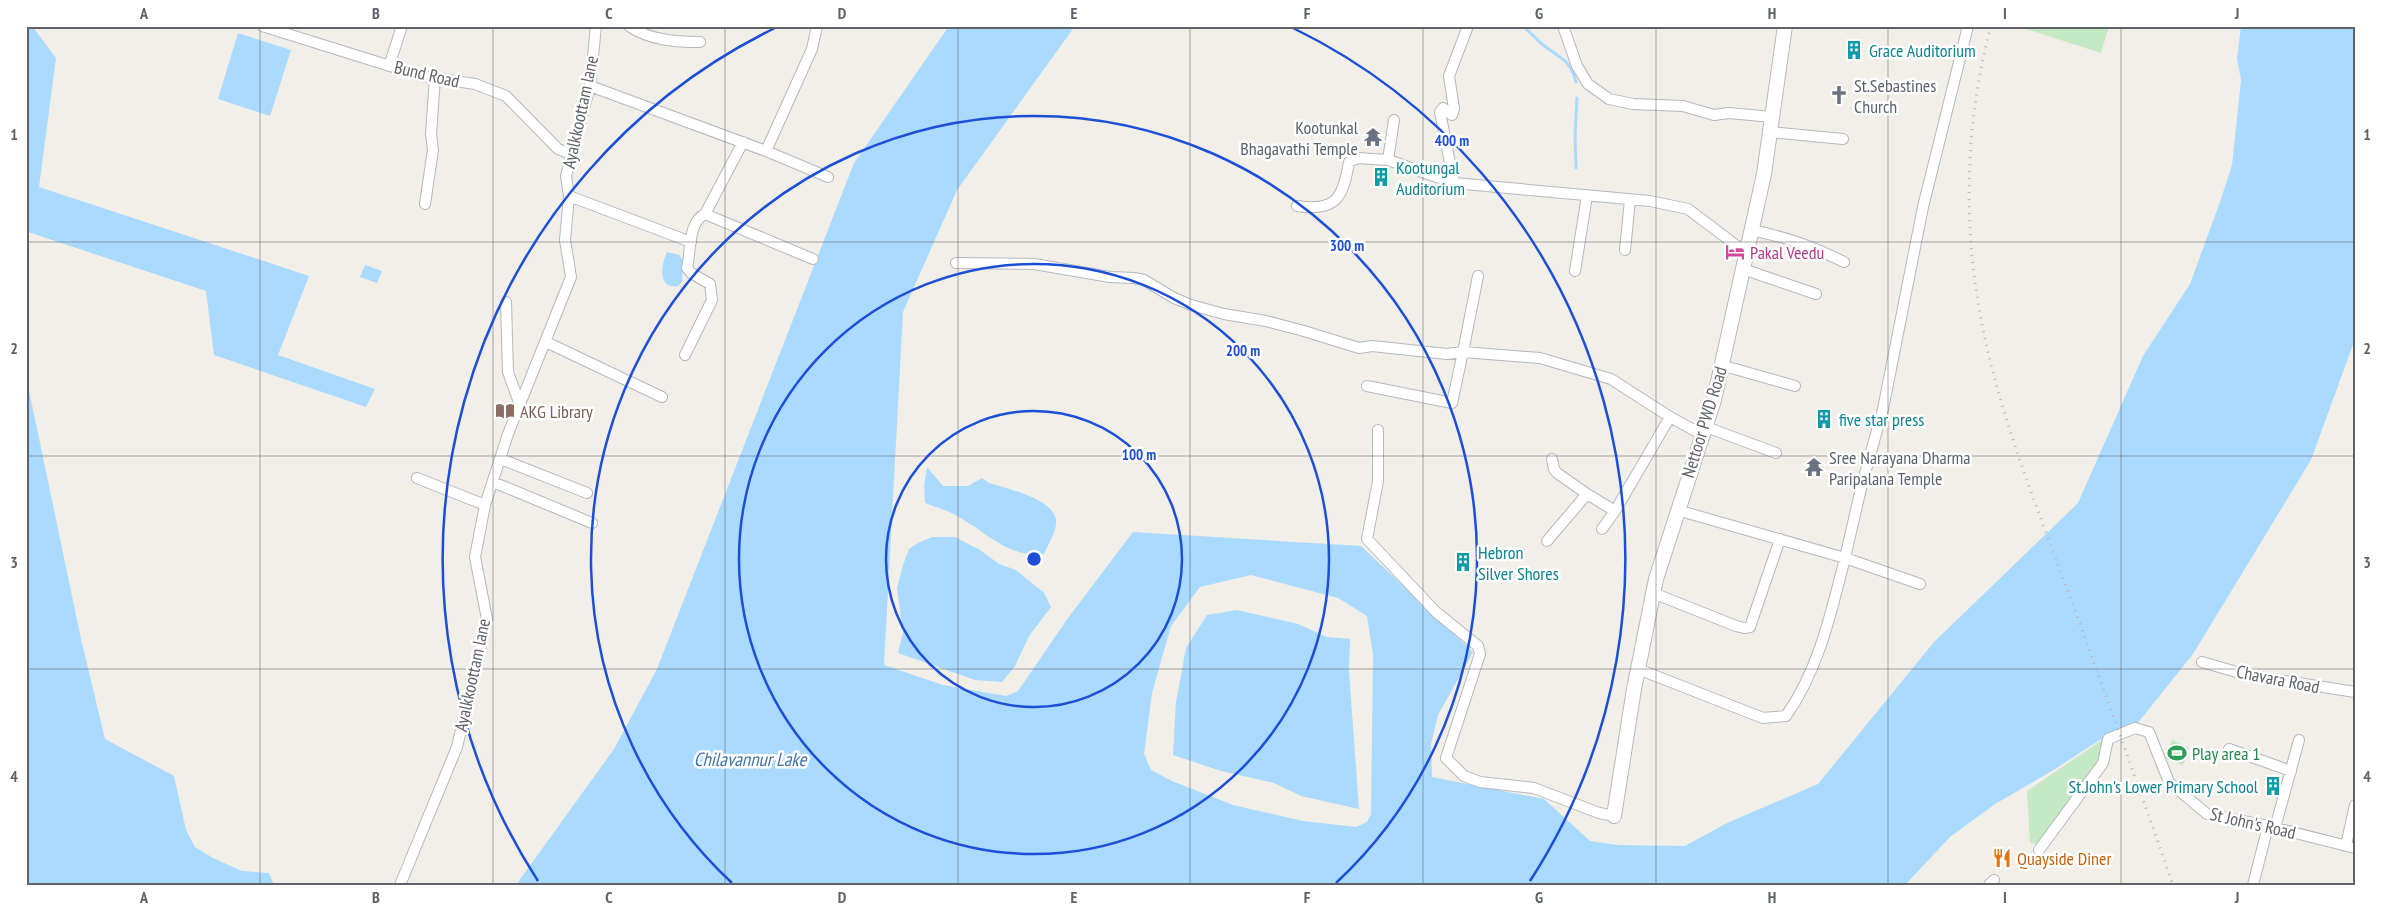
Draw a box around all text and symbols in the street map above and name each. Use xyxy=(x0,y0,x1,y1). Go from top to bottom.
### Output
text: A xyxy=(139,3,149,23)
text: B xyxy=(372,3,380,23)
text: C xyxy=(605,3,613,23)
text: D xyxy=(838,3,847,23)
text: E xyxy=(1071,3,1078,23)
text: F xyxy=(1304,3,1311,23)
text: G xyxy=(1535,3,1543,23)
text: H xyxy=(1768,3,1776,23)
text: I xyxy=(2003,3,2007,23)
text: J xyxy=(2234,3,2239,23)
building icon: Grace Auditorium xyxy=(1843,39,1865,61)
place label: Grace Auditorium xyxy=(1869,39,1976,62)
street label: Ayalkkoottam lane xyxy=(557,53,603,171)
street label: Bund Road xyxy=(392,55,462,93)
place label: St.Sebastines Church xyxy=(1854,74,1936,118)
church icon: St.Sebastines Church xyxy=(1828,84,1850,106)
place label: Kootunkal Bhagavathi Temple xyxy=(1240,116,1359,160)
text: 1 xyxy=(10,124,18,144)
text: 1 xyxy=(2363,124,2371,144)
temple icon: Kootunkal Bhagavathi Temple xyxy=(1362,126,1384,148)
text: 400 m xyxy=(1435,131,1469,150)
place label: Kootungal Auditorium xyxy=(1396,156,1465,200)
building icon: Kootungal Auditorium xyxy=(1370,166,1392,188)
text: 300 m xyxy=(1330,236,1364,255)
hotel icon: Pakal Veedu xyxy=(1724,241,1746,263)
place label: Pakal Veedu xyxy=(1750,241,1824,264)
text: 2 xyxy=(10,338,18,358)
text: 2 xyxy=(2363,338,2371,358)
text: 200 m xyxy=(1226,341,1260,360)
street label: Nettoor PWD Road xyxy=(1676,363,1732,481)
library icon: AKG Library xyxy=(494,400,516,422)
place label: AKG Library xyxy=(520,400,593,423)
building icon: five star press xyxy=(1813,408,1835,430)
place label: five star press xyxy=(1839,408,1924,431)
text: 100 m xyxy=(1122,445,1156,464)
place label: Sree Narayana Dharma Paripalana Temple xyxy=(1829,446,1971,490)
temple icon: Sree Narayana Dharma Paripalana Temple xyxy=(1803,456,1825,478)
place label: Hebron Silver Shores xyxy=(1478,541,1559,585)
centre of rings xyxy=(1025,550,1043,568)
building icon: Hebron Silver Shores xyxy=(1452,551,1474,573)
text: 3 xyxy=(10,552,18,572)
text: 3 xyxy=(2363,552,2371,572)
street label: Ayalkkoottam lane xyxy=(449,616,495,734)
street label: Chavara Road xyxy=(2234,660,2322,698)
sports icon: Play area 1 xyxy=(2166,742,2188,764)
place label: Play area 1 xyxy=(2192,742,2260,765)
water label: Chilavannur Lake xyxy=(694,747,807,771)
text: 4 xyxy=(10,766,18,786)
text: 4 xyxy=(2363,766,2371,786)
place label: St.John's Lower Primary School xyxy=(2069,775,2259,798)
building icon: St.John's Lower Primary School xyxy=(2262,775,2284,797)
street label: St John's Road xyxy=(2208,802,2298,844)
restaurant icon: Quayside Diner xyxy=(1991,847,2013,869)
place label: Quayside Diner xyxy=(2017,847,2111,870)
text: A xyxy=(139,887,149,907)
text: B xyxy=(372,887,380,907)
text: C xyxy=(605,887,613,907)
text: D xyxy=(838,887,847,907)
text: E xyxy=(1071,887,1078,907)
text: F xyxy=(1304,887,1311,907)
text: G xyxy=(1535,887,1543,907)
text: H xyxy=(1768,887,1776,907)
text: I xyxy=(2003,887,2007,907)
text: J xyxy=(2234,887,2239,907)

